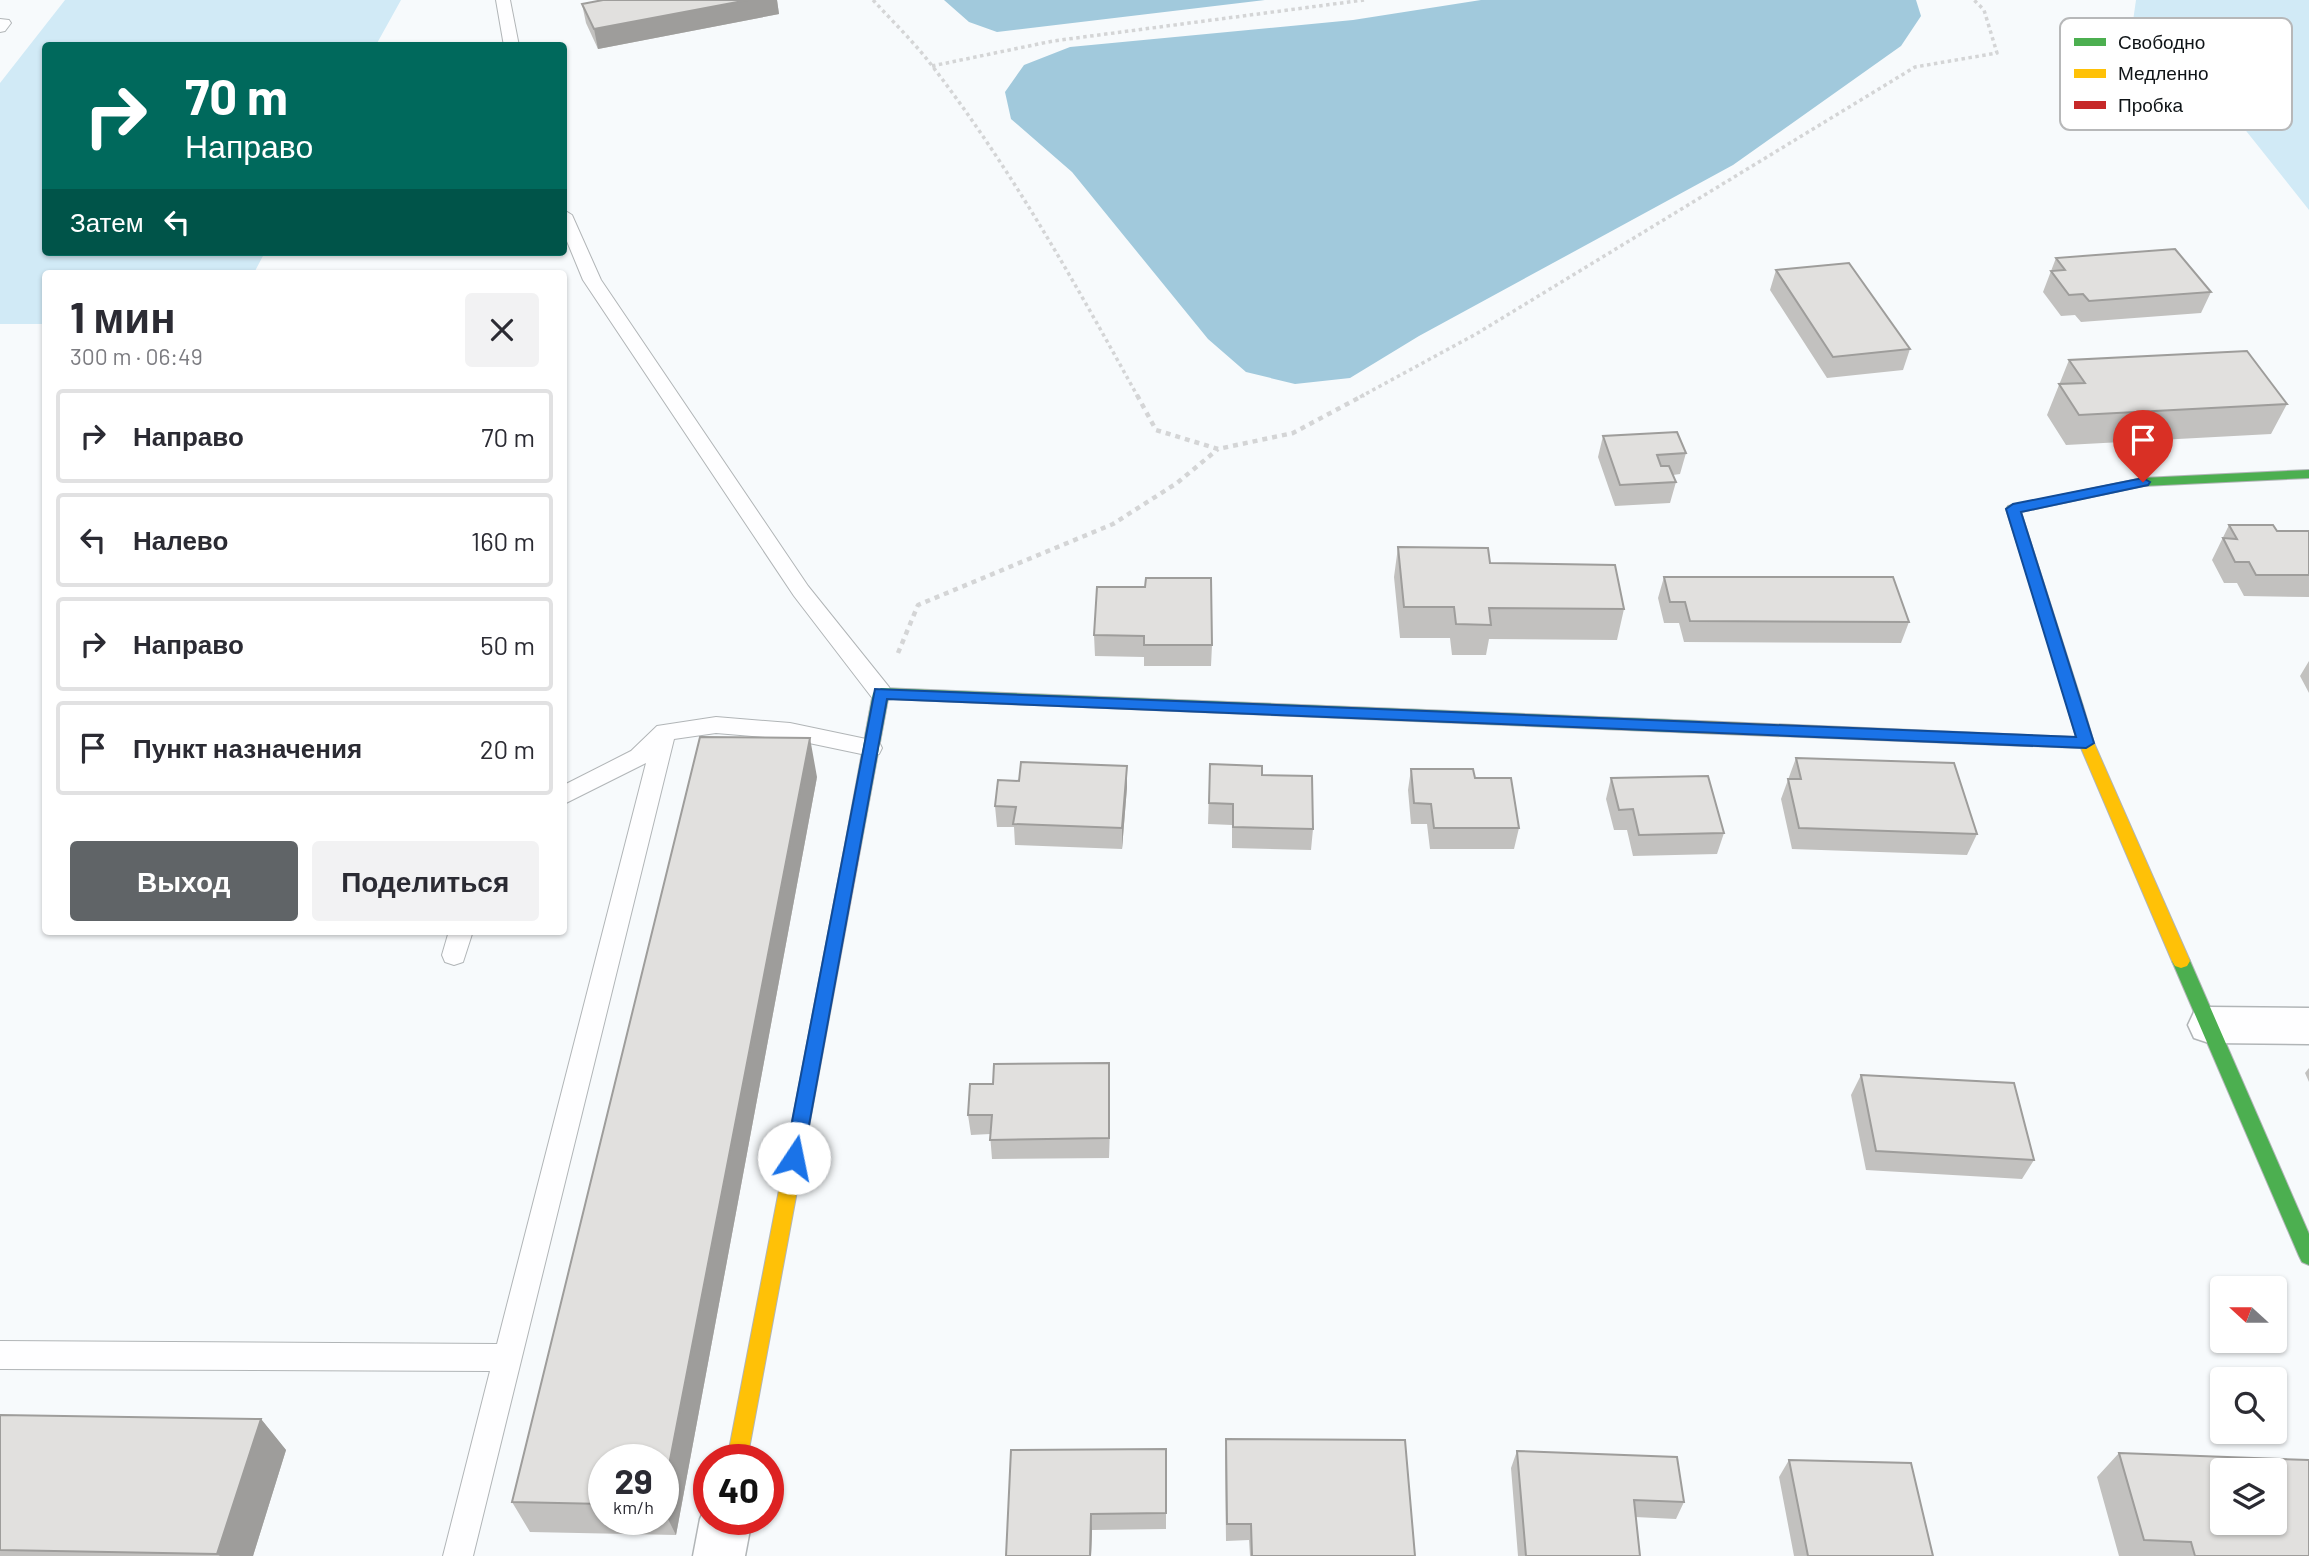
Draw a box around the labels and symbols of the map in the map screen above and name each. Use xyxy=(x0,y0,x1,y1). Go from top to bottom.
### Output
legend xyxy=(2060,18,2292,130)
text: Свободно xyxy=(2118,30,2205,53)
text: Медленно xyxy=(2118,61,2208,84)
text: Пробка xyxy=(2118,93,2183,116)
pin xyxy=(2113,410,2173,482)
position arrow xyxy=(757,1121,831,1195)
north arrow xyxy=(2210,1276,2287,1353)
speed limit sign: 40 xyxy=(693,1444,784,1535)

